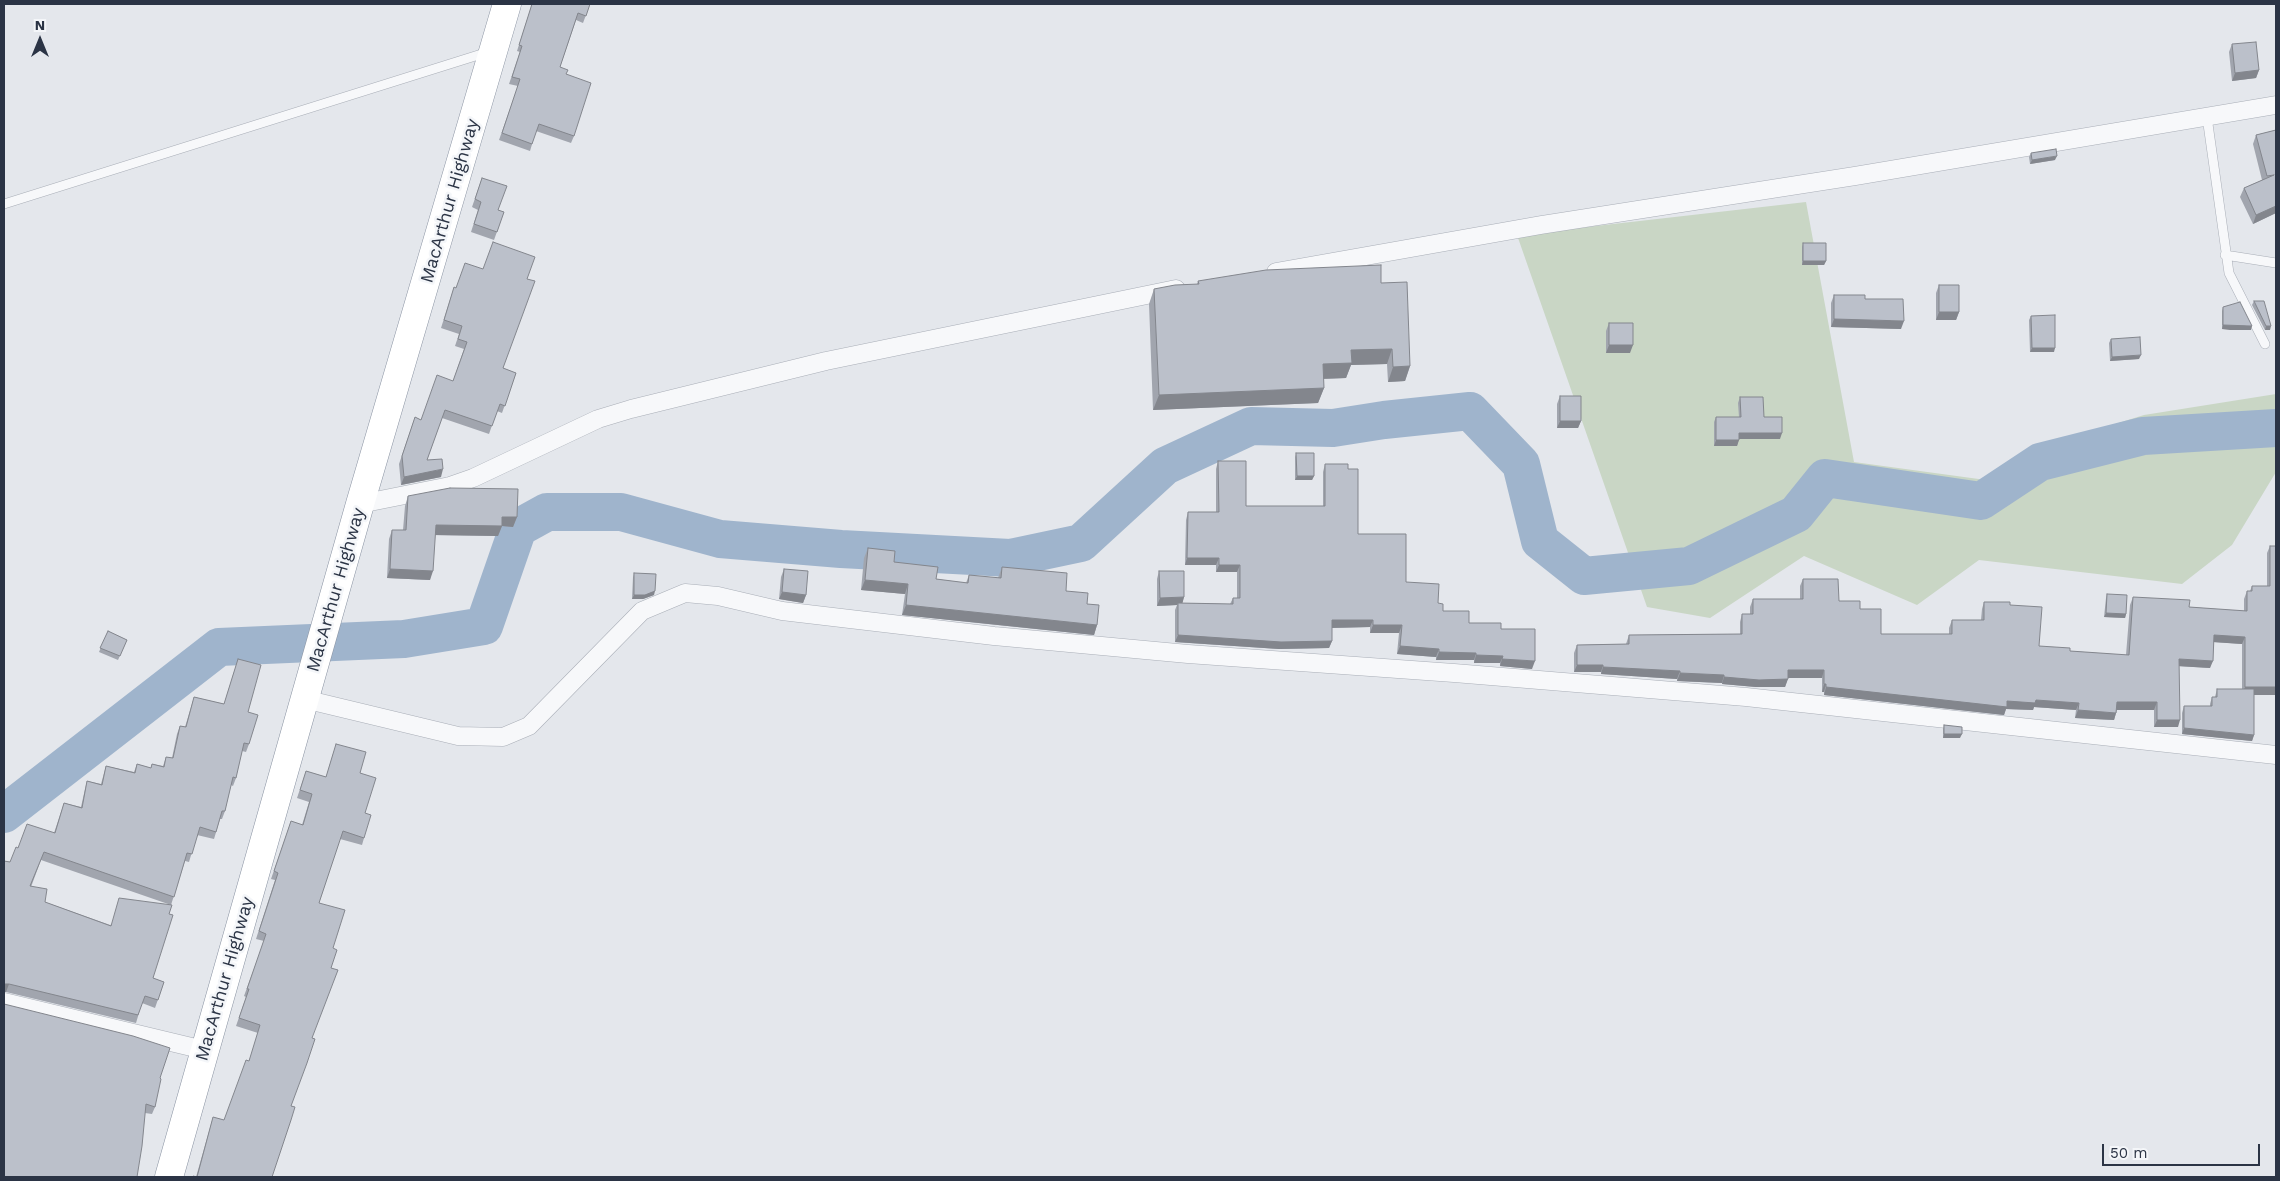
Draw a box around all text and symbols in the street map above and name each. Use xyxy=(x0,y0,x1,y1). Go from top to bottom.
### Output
north arrow xyxy=(15,15,65,65)
text: N xyxy=(35,17,45,33)
street label: MacArthur Highway xyxy=(416,116,484,286)
street label: MacArthur Highway xyxy=(302,505,370,675)
street label: MacArthur Highway xyxy=(191,894,259,1064)
scale bar xyxy=(2105,1134,2262,1166)
text: 50 m xyxy=(2110,1144,2147,1162)

